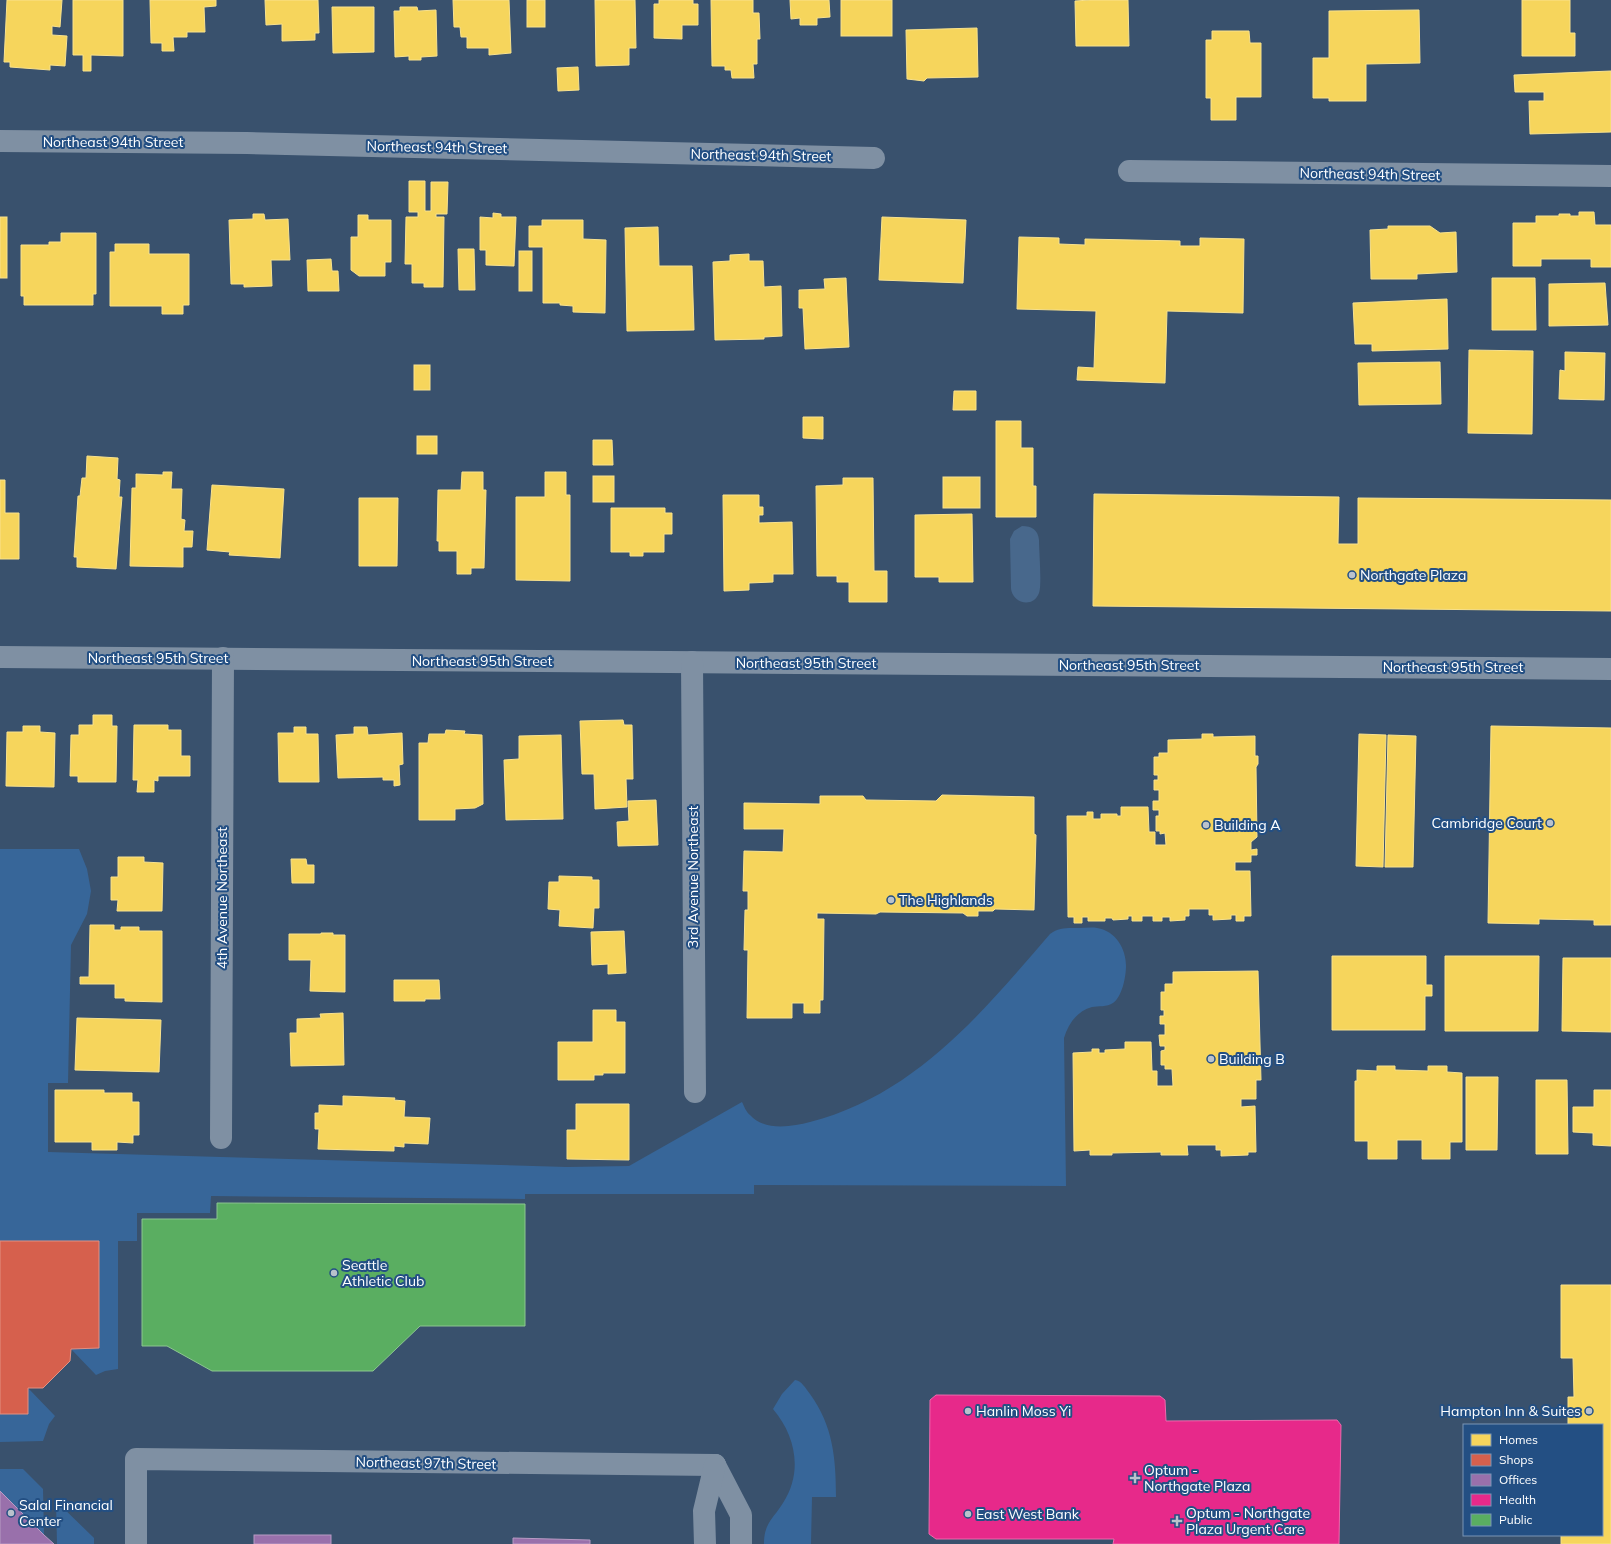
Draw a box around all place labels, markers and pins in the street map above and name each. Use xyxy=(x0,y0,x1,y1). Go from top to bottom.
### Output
place label: Northgate Plaza xyxy=(1360,566,1466,584)
marker: Northgate Plaza xyxy=(1347,570,1357,580)
place label: Cambridge Court xyxy=(1432,814,1542,832)
place label: Building A xyxy=(1214,816,1281,834)
marker: Cambridge Court xyxy=(1545,818,1555,828)
marker: Building A xyxy=(1201,820,1211,830)
place label: The Highlands xyxy=(899,891,993,909)
marker: The Highlands xyxy=(886,895,896,905)
place label: Building B xyxy=(1219,1050,1285,1068)
marker: Building B xyxy=(1206,1054,1216,1064)
place label: Seattle Athletic Club xyxy=(342,1256,424,1290)
marker: Seattle Athletic Club xyxy=(329,1268,339,1278)
place label: Hanlin Moss Yi xyxy=(976,1402,1071,1420)
place label: Hampton Inn & Suites xyxy=(1440,1402,1581,1420)
marker: Hanlin Moss Yi xyxy=(963,1406,973,1416)
marker: Hampton Inn & Suites xyxy=(1584,1406,1594,1416)
place label: Optum - Northgate Plaza xyxy=(1144,1461,1250,1495)
marker: Optum - Northgate Plaza xyxy=(1129,1472,1141,1484)
place label: Salal Financial Center xyxy=(19,1496,113,1530)
place label: Optum - Northgate Plaza Urgent Care xyxy=(1186,1504,1310,1538)
place label: East West Bank xyxy=(976,1505,1080,1523)
marker: Salal Financial Center xyxy=(6,1508,16,1518)
marker: East West Bank xyxy=(963,1509,973,1519)
marker: Optum - Northgate Plaza Urgent Care xyxy=(1171,1515,1183,1527)

